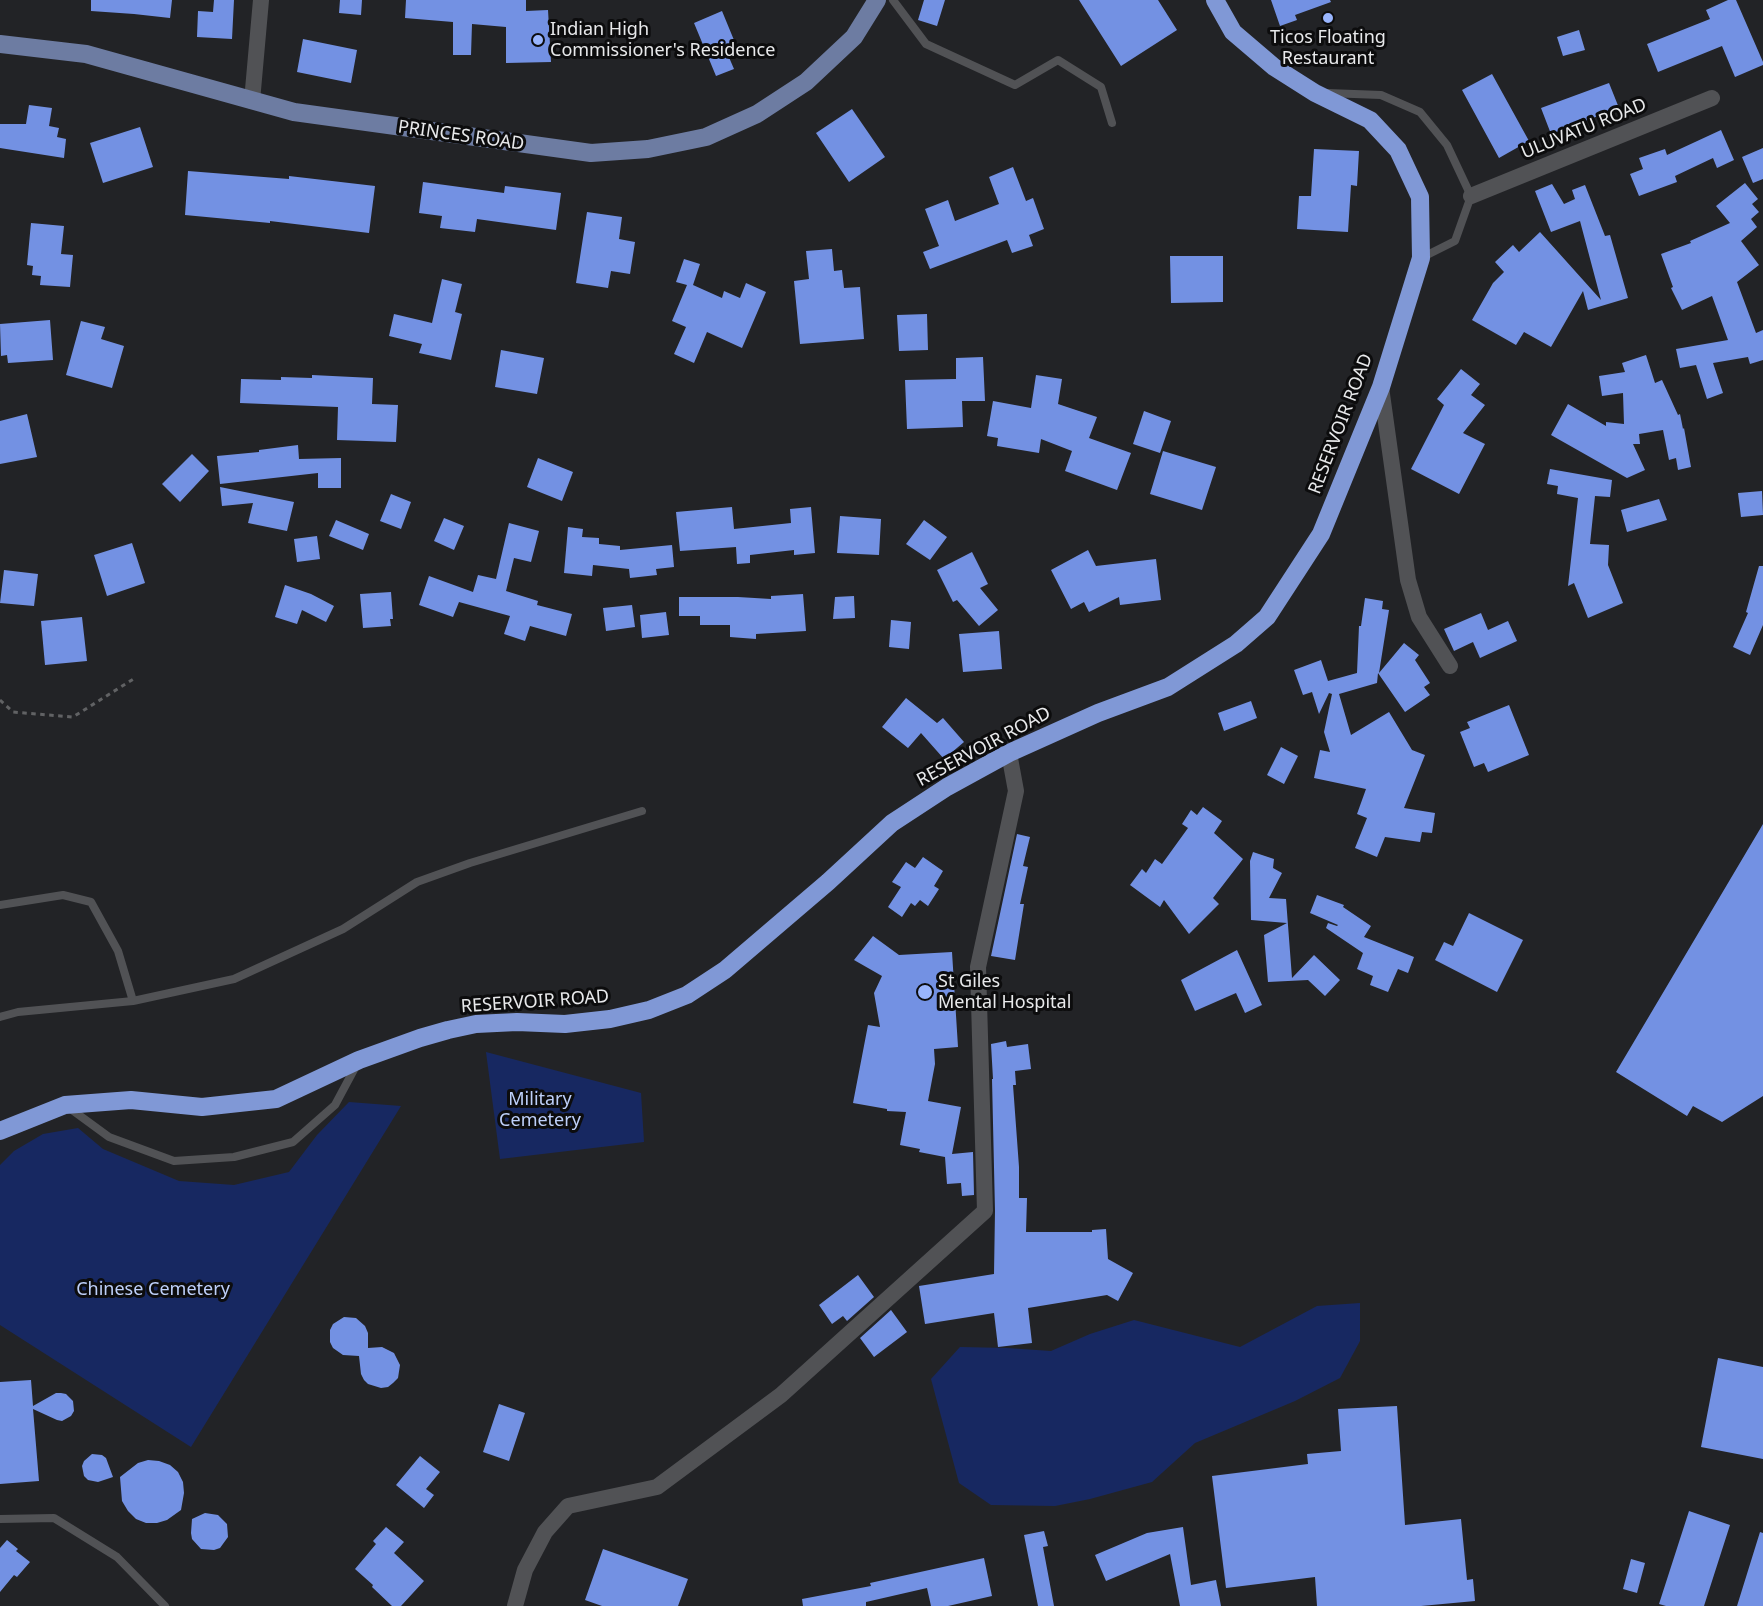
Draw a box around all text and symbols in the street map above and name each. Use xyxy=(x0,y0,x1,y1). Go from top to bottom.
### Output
marker: Ticos Floating Restaurant xyxy=(1321,11,1335,25)
place label: Indian High Commissioner's Residence xyxy=(550,19,775,62)
place label: Ticos Floating Restaurant xyxy=(1270,27,1386,70)
marker: Indian High Commissioner's Residence xyxy=(531,33,545,47)
street label: ULUVATU ROAD xyxy=(1518,94,1650,164)
street label: PRINCES ROAD xyxy=(396,116,526,156)
street label: RESERVOIR ROAD xyxy=(1304,351,1378,497)
street label: RESERVOIR ROAD xyxy=(913,703,1055,791)
place label: St Giles Mental Hospital xyxy=(938,971,1071,1014)
marker: St Giles Mental Hospital xyxy=(916,983,934,1001)
street label: RESERVOIR ROAD xyxy=(460,986,610,1018)
park label: Military Cemetery xyxy=(499,1089,581,1132)
park label: Chinese Cemetery xyxy=(76,1279,230,1301)

